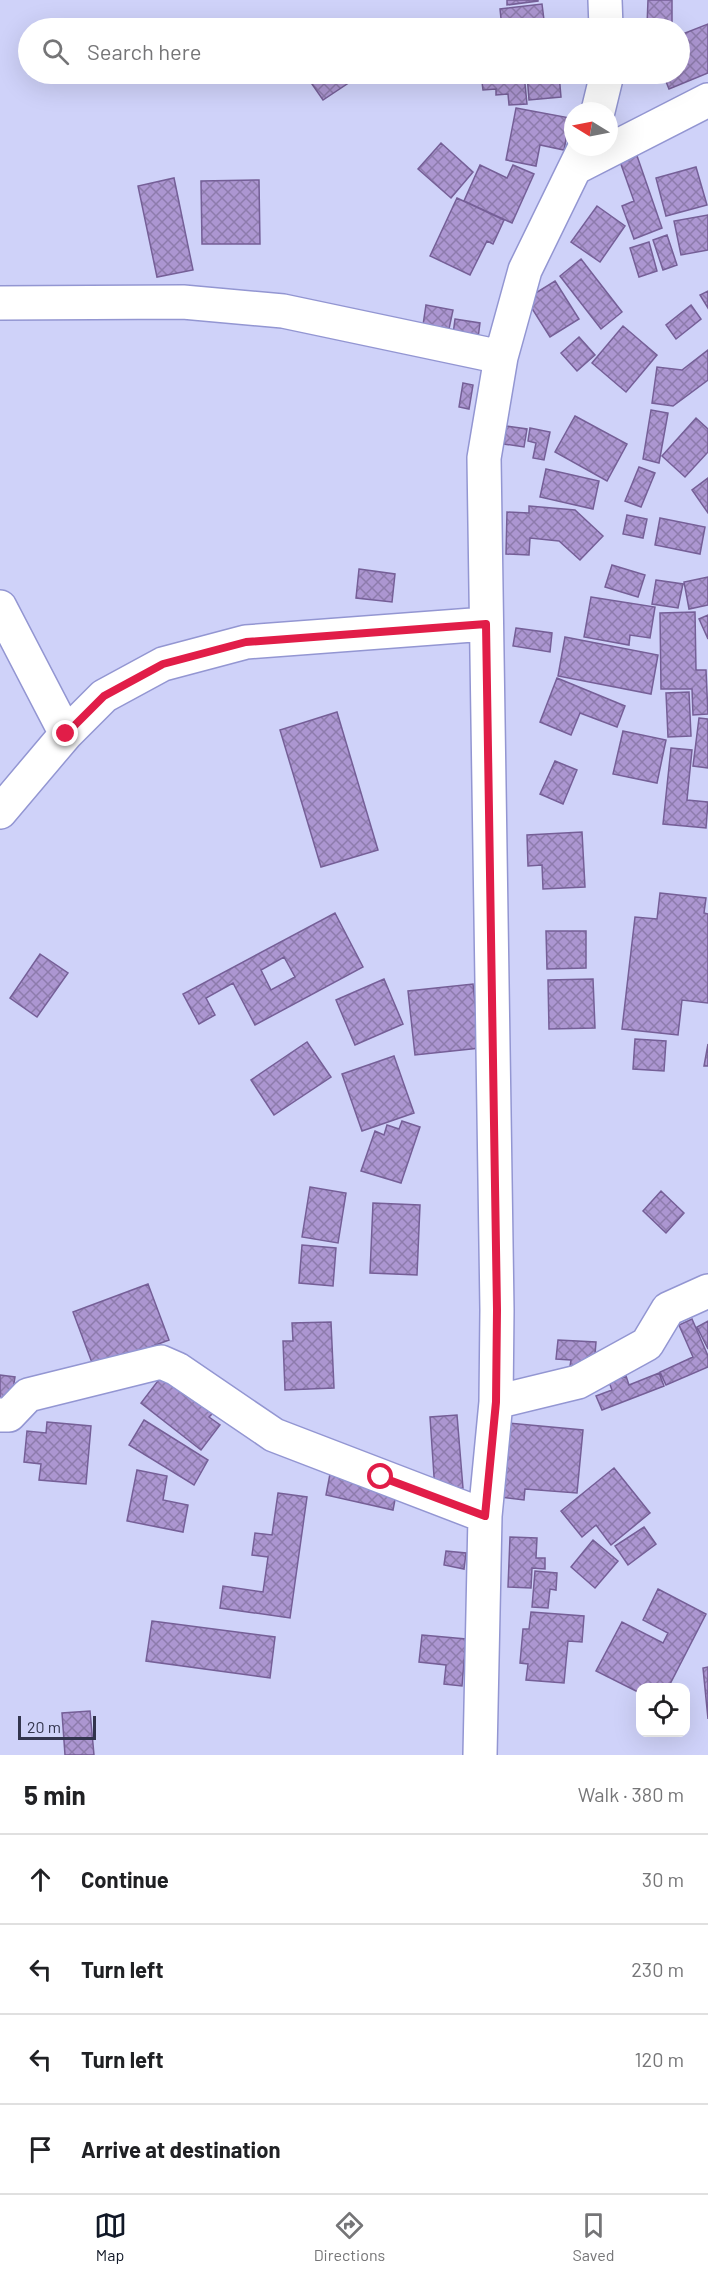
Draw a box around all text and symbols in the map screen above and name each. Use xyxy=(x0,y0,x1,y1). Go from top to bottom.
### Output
search box xyxy=(18,18,690,84)
icon: search xyxy=(39,35,72,68)
text: Search here xyxy=(87,38,201,64)
north arrow xyxy=(564,102,618,156)
route end xyxy=(52,720,78,746)
route start xyxy=(367,1463,393,1489)
map controls xyxy=(636,1683,690,1737)
button: locate xyxy=(636,1683,690,1737)
scale bar xyxy=(18,1713,96,1740)
text: 20 m xyxy=(27,1717,61,1736)
text: 5 min xyxy=(24,1779,86,1810)
text: Walk · 380 m xyxy=(578,1782,684,1806)
icon: ahead xyxy=(24,1863,57,1896)
text: Continue xyxy=(81,1866,169,1892)
text: 30 m xyxy=(642,1867,684,1891)
icon: left xyxy=(24,1953,57,1986)
text: Turn left xyxy=(81,1956,164,1982)
text: 230 m xyxy=(631,1957,684,1981)
icon: left xyxy=(24,2043,57,2076)
text: Turn left xyxy=(81,2046,164,2072)
text: 120 m xyxy=(634,2047,684,2071)
icon: arrive xyxy=(24,2133,57,2166)
text: Arrive at destination xyxy=(81,2136,280,2162)
tab: Map xyxy=(94,2209,127,2264)
tab: Directions xyxy=(314,2209,385,2264)
tab: Saved xyxy=(572,2209,614,2264)

